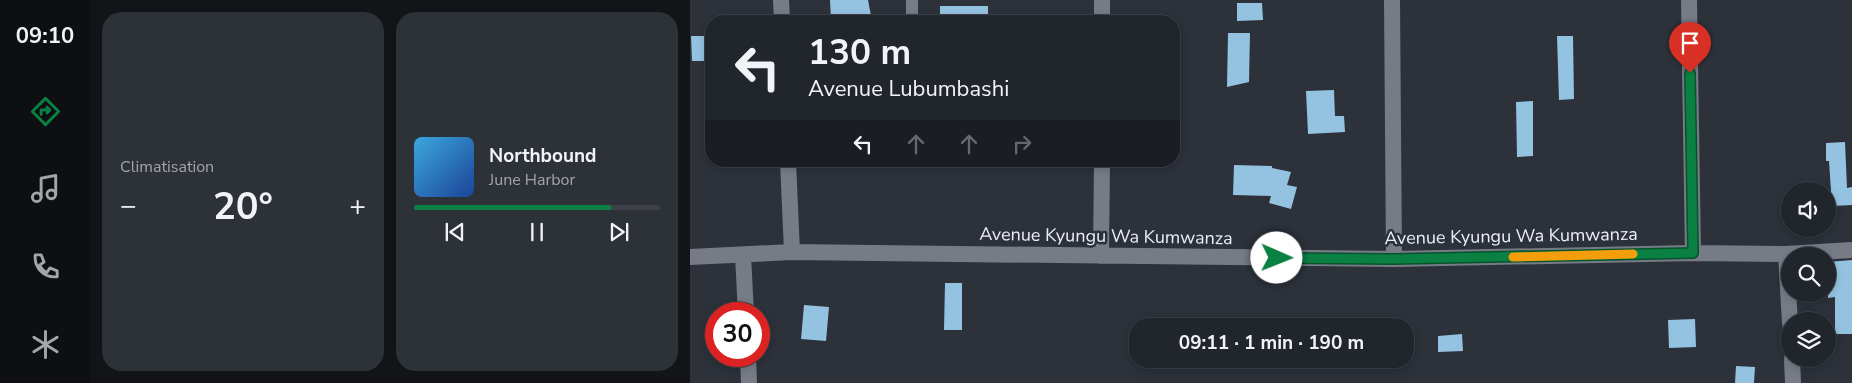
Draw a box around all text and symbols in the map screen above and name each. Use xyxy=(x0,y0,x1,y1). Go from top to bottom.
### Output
text: 09:10 xyxy=(16,21,74,51)
pin xyxy=(1669,22,1711,73)
text: 130 m xyxy=(808,29,911,76)
icon: arrive xyxy=(1676,29,1704,57)
icon: left xyxy=(725,35,790,100)
text: Avenue Lubumbashi xyxy=(808,74,1009,104)
icon: directions xyxy=(28,94,63,129)
icon: left xyxy=(849,130,877,158)
icon: ahead xyxy=(902,130,930,158)
icon: ahead xyxy=(955,130,983,158)
icon: right xyxy=(1008,130,1036,158)
text: Northbound xyxy=(489,143,596,169)
text: Climatisation xyxy=(120,156,214,178)
text: June Harbor xyxy=(489,169,575,191)
icon: music xyxy=(28,171,63,206)
text: 20° xyxy=(213,181,273,232)
map controls xyxy=(1781,182,1836,367)
button: sound xyxy=(1781,182,1836,237)
text: − xyxy=(120,187,137,225)
text: + xyxy=(349,187,366,225)
icon: previous xyxy=(441,218,469,246)
icon: pause xyxy=(523,218,551,246)
icon: next xyxy=(605,218,633,246)
street label: Avenue Kyungu Wa Kumwanza xyxy=(979,222,1233,250)
street label: Avenue Kyungu Wa Kumwanza xyxy=(1384,222,1638,250)
position arrow xyxy=(1250,231,1302,283)
button: search xyxy=(1781,247,1836,302)
icon: phone xyxy=(28,249,63,284)
speed limit sign: 30 xyxy=(705,302,770,367)
button: layers xyxy=(1781,312,1836,367)
icon: climate xyxy=(28,327,63,362)
text: 09:11 · 1 min · 190 m xyxy=(1179,330,1364,356)

